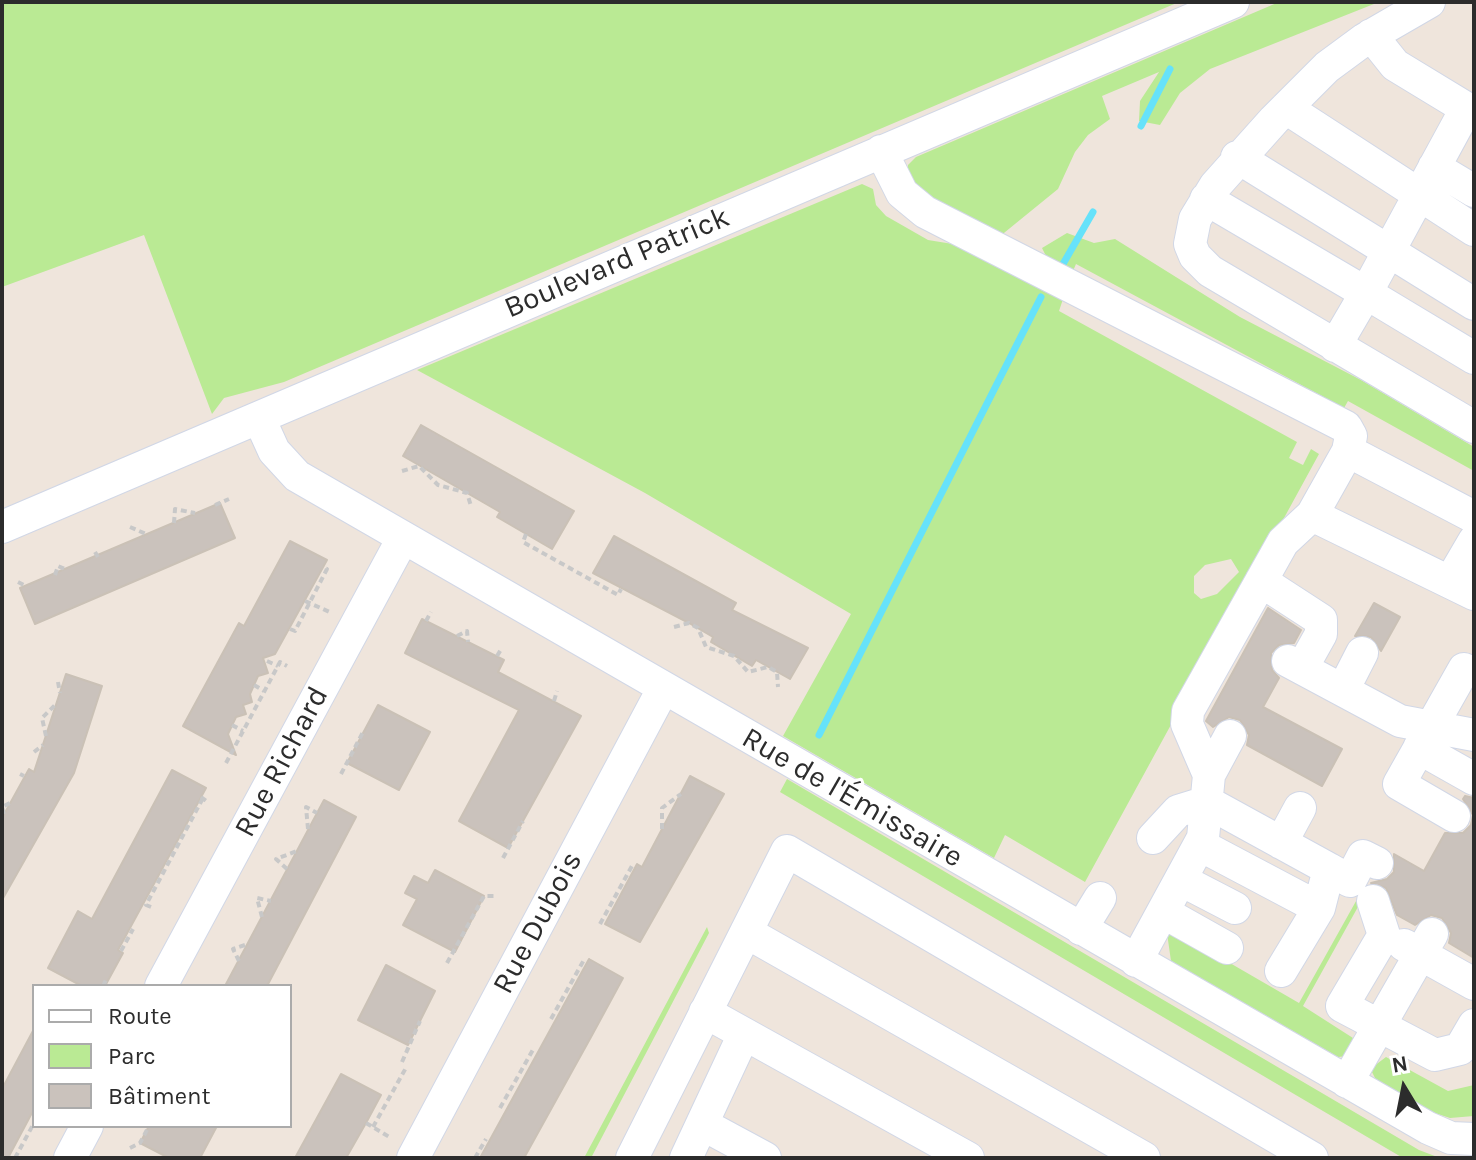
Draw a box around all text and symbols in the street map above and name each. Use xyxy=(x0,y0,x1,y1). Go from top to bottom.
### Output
street label: Boulevard Patrick xyxy=(499,199,735,327)
street label: Rue Richard xyxy=(227,681,337,843)
street label: Rue de l'Émissaire xyxy=(735,720,969,876)
street label: Rue Dubois xyxy=(486,846,590,1000)
legend xyxy=(32,984,292,1128)
text: Route xyxy=(108,1002,172,1030)
text: Parc xyxy=(108,1042,156,1070)
north arrow xyxy=(1364,1048,1444,1128)
text: N xyxy=(1390,1050,1410,1079)
text: Bâtiment xyxy=(108,1082,211,1110)

